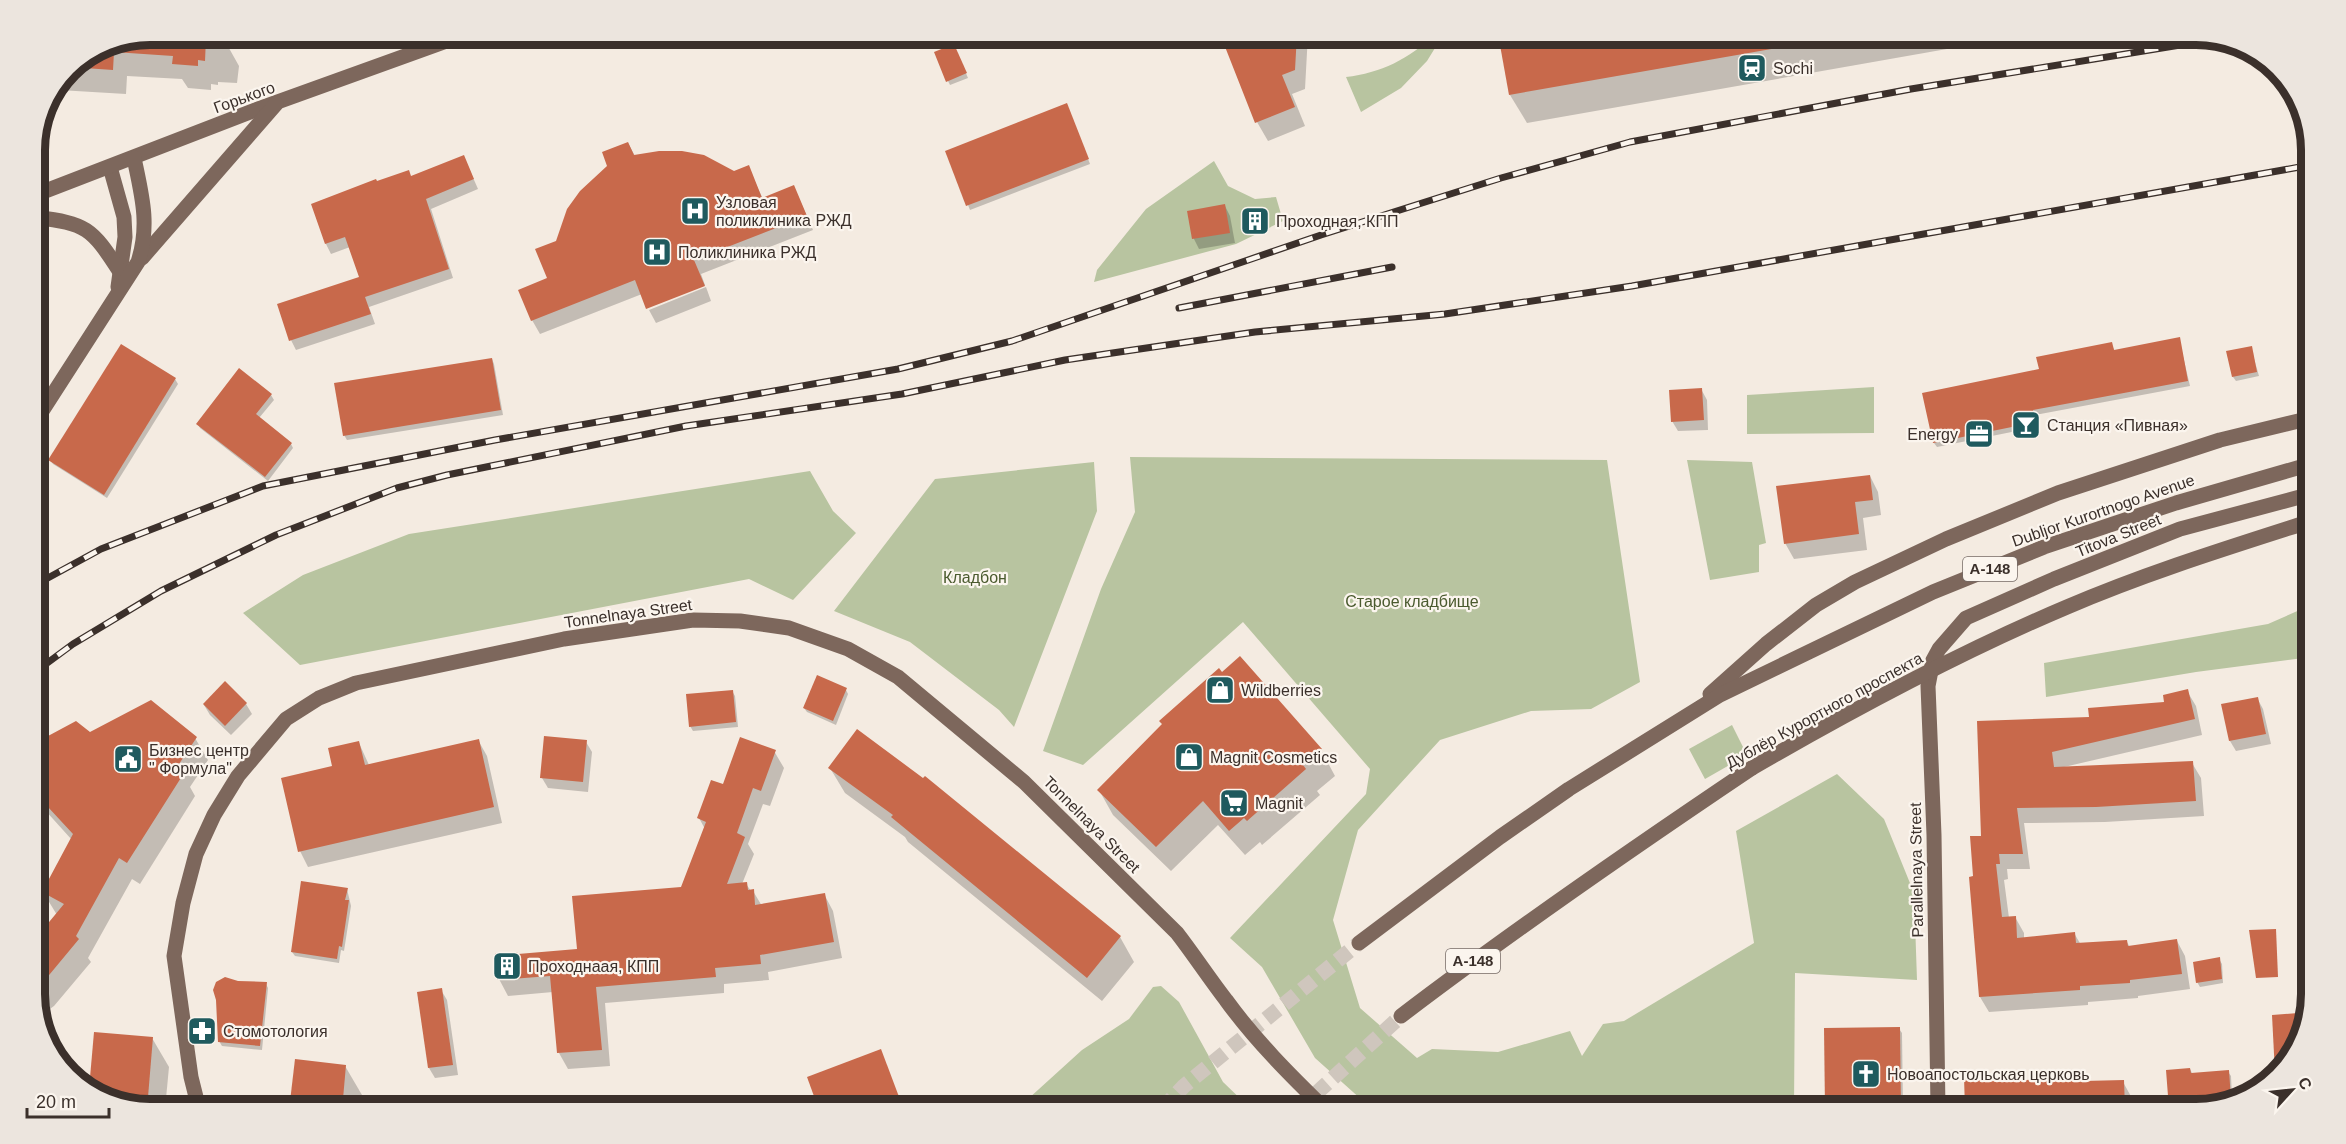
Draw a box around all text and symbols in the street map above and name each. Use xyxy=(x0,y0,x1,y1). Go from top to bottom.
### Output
station icon: Sochi xyxy=(1736,52,1768,84)
place label: Sochi xyxy=(1773,60,1813,77)
street label: Горького xyxy=(211,78,277,116)
place label: Узловая поликлиника РЖД xyxy=(716,194,852,229)
hospital icon: Узловая поликлиника РЖД xyxy=(679,195,711,227)
building icon: Проходная, КПП xyxy=(1239,205,1271,237)
place label: Проходная, КПП xyxy=(1276,213,1398,230)
hospital icon: Поликлиника РЖД xyxy=(641,236,673,268)
place label: Поликлиника РЖД xyxy=(678,244,817,261)
bar icon: Станция «Пивная» xyxy=(2010,409,2042,441)
place label: Станция «Пивная» xyxy=(2047,417,2188,434)
office icon: Energy xyxy=(1963,418,1995,450)
place label: Energy xyxy=(1907,426,1958,443)
street label: Dubljor Kurortnogo Avenue xyxy=(2010,471,2197,550)
street label: Titova Street xyxy=(2073,510,2164,560)
road number: А-148 xyxy=(1963,557,2017,581)
park label: Кладбон xyxy=(943,569,1007,586)
park label: Старое кладбище xyxy=(1345,593,1479,610)
street label: Tonnelnaya Street xyxy=(563,596,694,631)
street label: Дублёр Курортного проспекта xyxy=(1723,649,1926,772)
shop icon: Wildberries xyxy=(1204,674,1236,706)
place label: Wildberries xyxy=(1241,682,1321,699)
shop icon: Magnit Cosmetics xyxy=(1173,741,1205,773)
place label: Бизнес центр " Формула" xyxy=(149,742,249,777)
public building icon: Бизнес центр " Формула" xyxy=(112,743,144,775)
place label: Magnit Cosmetics xyxy=(1210,749,1337,766)
street label: Tonnelnaya Street xyxy=(1040,773,1144,876)
supermarket icon: Magnit xyxy=(1218,787,1250,819)
place label: Magnit xyxy=(1255,795,1304,812)
street label: Parallelnaya Street xyxy=(1907,802,1926,938)
road number: А-148 xyxy=(1446,949,1500,973)
building icon: Проходнаая, КПП xyxy=(491,950,523,982)
place label: Проходнаая, КПП xyxy=(528,958,659,975)
pharmacy icon: Стомотология xyxy=(186,1015,218,1047)
place label: Стомотология xyxy=(223,1023,328,1040)
church icon: Новоапостольская церковь xyxy=(1850,1058,1882,1090)
north arrow xyxy=(2262,1060,2322,1120)
place label: Новоапостольская церковь xyxy=(1887,1066,2090,1083)
text: С xyxy=(2295,1074,2315,1093)
scale bar xyxy=(27,1081,110,1119)
text: 20 m xyxy=(36,1092,76,1112)

